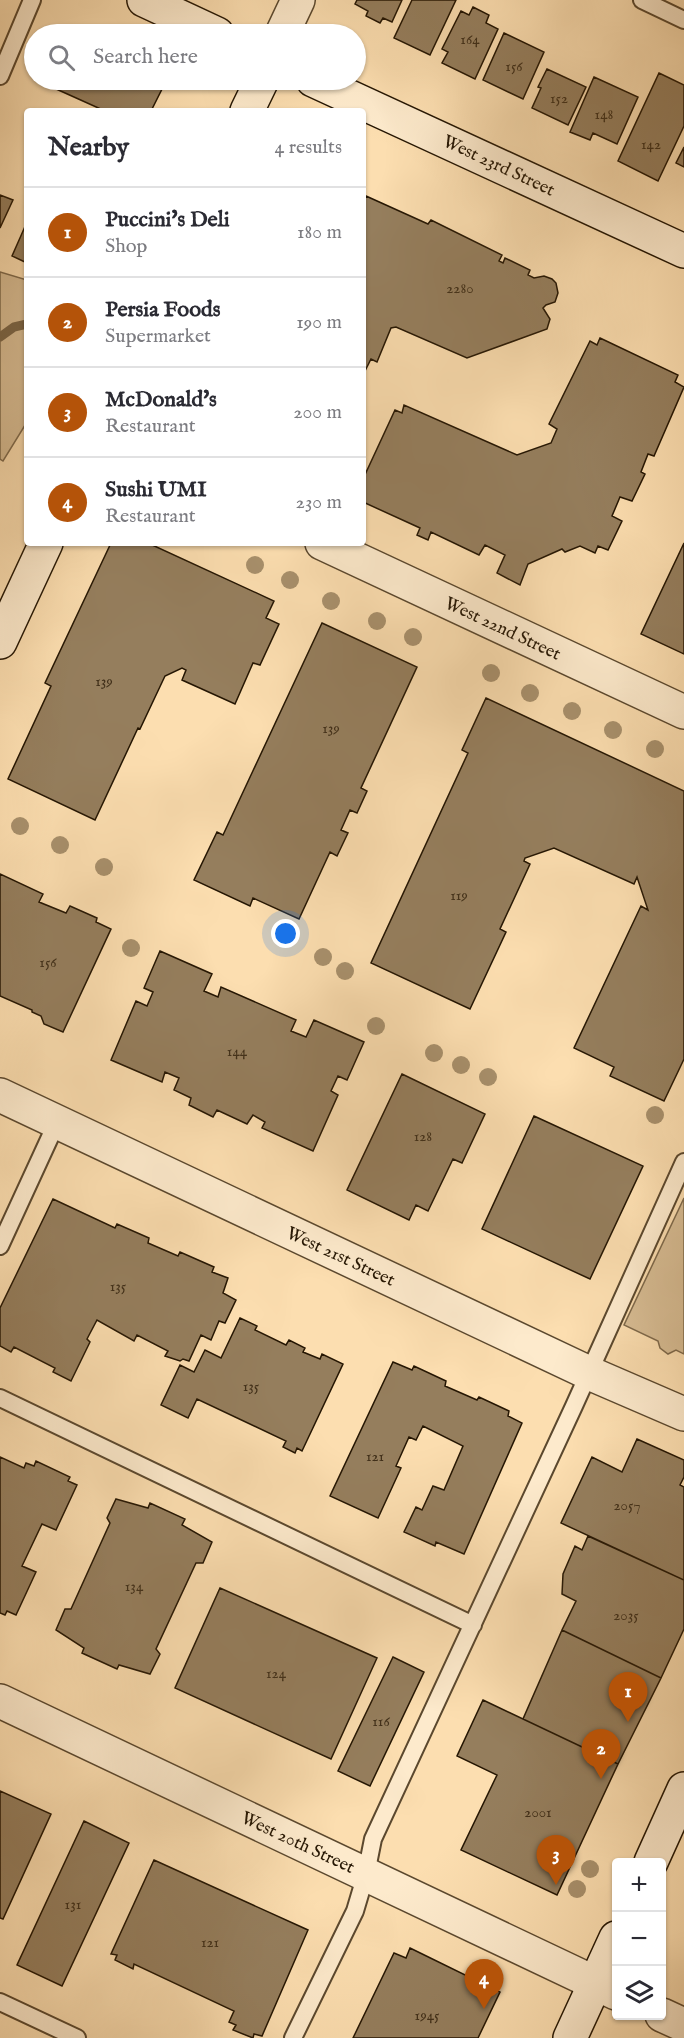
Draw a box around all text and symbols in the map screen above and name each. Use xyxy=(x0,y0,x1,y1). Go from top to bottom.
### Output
search box xyxy=(24,24,366,90)
house number: 164 xyxy=(460,30,480,49)
icon: search xyxy=(45,41,78,74)
text: Search here xyxy=(93,43,198,71)
house number: 156 xyxy=(505,57,523,76)
house number: 152 xyxy=(550,89,568,108)
house number: 148 xyxy=(595,105,614,124)
street label: West 23rd Street xyxy=(439,130,558,202)
text: Nearby xyxy=(48,131,129,164)
text: 4 results xyxy=(275,135,342,160)
house number: 142 xyxy=(641,135,661,154)
text: Puccini's Deli xyxy=(105,206,230,234)
text: 1 xyxy=(64,220,71,245)
text: 180 m xyxy=(297,220,342,245)
text: Shop xyxy=(105,234,147,259)
house number: 2280 xyxy=(446,279,474,298)
text: Persia Foods xyxy=(105,296,221,324)
text: 2 xyxy=(63,310,72,335)
text: 190 m xyxy=(296,310,342,335)
text: Supermarket xyxy=(105,324,211,349)
text: McDonald's xyxy=(105,386,217,414)
text: 3 xyxy=(64,400,71,425)
text: 200 m xyxy=(293,400,342,425)
text: Restaurant xyxy=(105,414,196,439)
text: Sushi UMI xyxy=(105,476,207,504)
text: 4 xyxy=(63,490,72,515)
text: 230 m xyxy=(296,490,342,515)
text: Restaurant xyxy=(105,504,196,529)
street label: West 22nd Street xyxy=(441,592,564,666)
house number: 139 xyxy=(95,672,113,691)
house number: 139 xyxy=(322,719,340,738)
house number: 119 xyxy=(450,886,468,905)
your location xyxy=(271,919,300,948)
house number: 156 xyxy=(39,953,57,972)
house number: 144 xyxy=(227,1042,248,1061)
house number: 128 xyxy=(414,1127,432,1146)
street label: West 21st Street xyxy=(282,1222,398,1293)
house number: 135 xyxy=(110,1277,127,1296)
house number: 135 xyxy=(243,1377,260,1396)
house number: 121 xyxy=(366,1447,384,1466)
house number: 2057 xyxy=(614,1496,640,1515)
house number: 134 xyxy=(125,1577,144,1596)
house number: 2035 xyxy=(613,1606,639,1625)
house number: 124 xyxy=(266,1664,287,1683)
pin: 1 xyxy=(608,1672,648,1722)
house number: 116 xyxy=(372,1712,390,1731)
pin: 2 xyxy=(582,1730,620,1779)
house number: 2001 xyxy=(524,1803,552,1822)
street label: West 20th Street xyxy=(237,1807,358,1880)
pin: 3 xyxy=(536,1836,576,1885)
map controls xyxy=(612,1858,666,2020)
button: + xyxy=(612,1858,666,1912)
house number: 131 xyxy=(65,1895,81,1914)
button: − xyxy=(612,1912,666,1966)
house number: 121 xyxy=(201,1933,219,1952)
pin: 4 xyxy=(464,1960,504,2009)
button: layers xyxy=(612,1966,666,2020)
house number: 1945 xyxy=(415,2006,440,2025)

